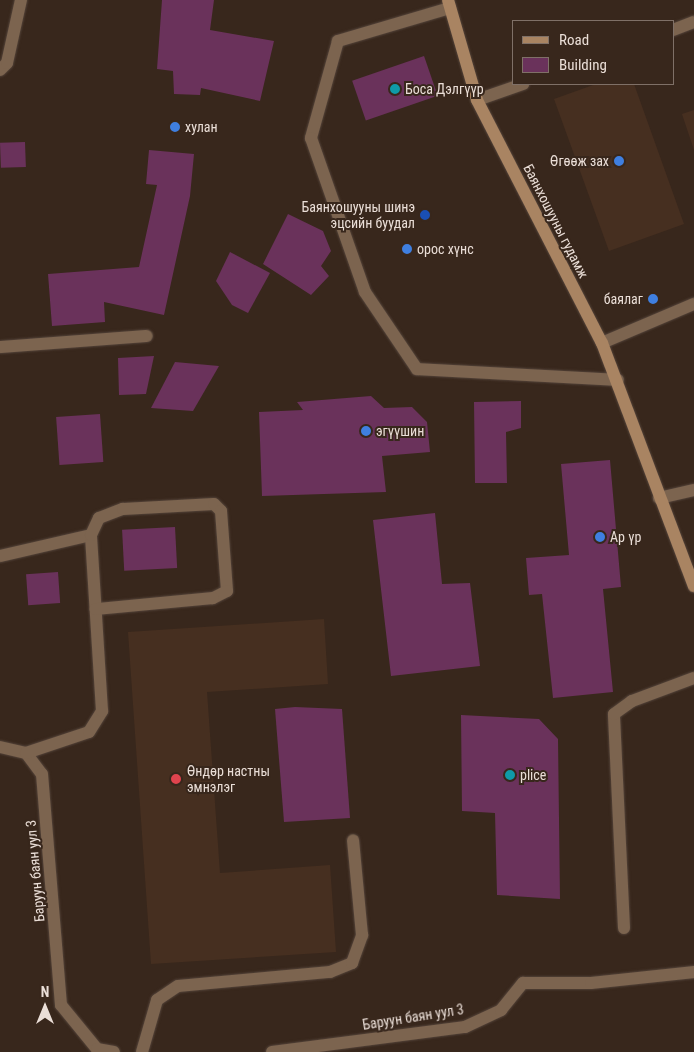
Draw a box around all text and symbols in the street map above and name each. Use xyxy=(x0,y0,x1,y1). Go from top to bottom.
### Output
legend xyxy=(512,20,674,85)
text: Road xyxy=(559,31,589,49)
text: Building xyxy=(559,56,607,74)
place label: Боса Дэлгүүр xyxy=(405,81,484,97)
marker: Боса Дэлгүүр xyxy=(389,83,401,95)
place label: хулан xyxy=(185,119,218,135)
marker: хулан xyxy=(169,121,181,133)
place label: Өгөөж зах xyxy=(550,153,609,169)
marker: Өгөөж зах xyxy=(613,155,625,167)
street label: Баянхошууны гудамж xyxy=(520,161,592,281)
place label: Баянхошууны шинэ эцсийн буудал xyxy=(302,199,415,232)
marker: Баянхошууны шинэ эцсийн буудал xyxy=(419,209,431,221)
place label: орос хүнс xyxy=(417,241,474,257)
marker: орос хүнс xyxy=(401,243,413,255)
place label: баялаг xyxy=(604,291,643,307)
marker: баялаг xyxy=(647,293,659,305)
place label: эгүүшин xyxy=(376,423,424,439)
marker: эгүүшин xyxy=(360,425,372,437)
place label: Ар үр xyxy=(610,529,641,545)
marker: Ар үр xyxy=(594,531,606,543)
place label: Өндөр настны эмнэлэг xyxy=(187,763,270,796)
place label: plice xyxy=(520,767,546,783)
marker: plice xyxy=(504,769,516,781)
marker: Өндөр настны эмнэлэг xyxy=(169,772,183,786)
street label: Баруун баян уул 3 xyxy=(22,819,48,923)
north arrow xyxy=(20,982,70,1032)
text: N xyxy=(41,984,49,1000)
street label: Баруун баян уул 3 xyxy=(361,1001,465,1033)

